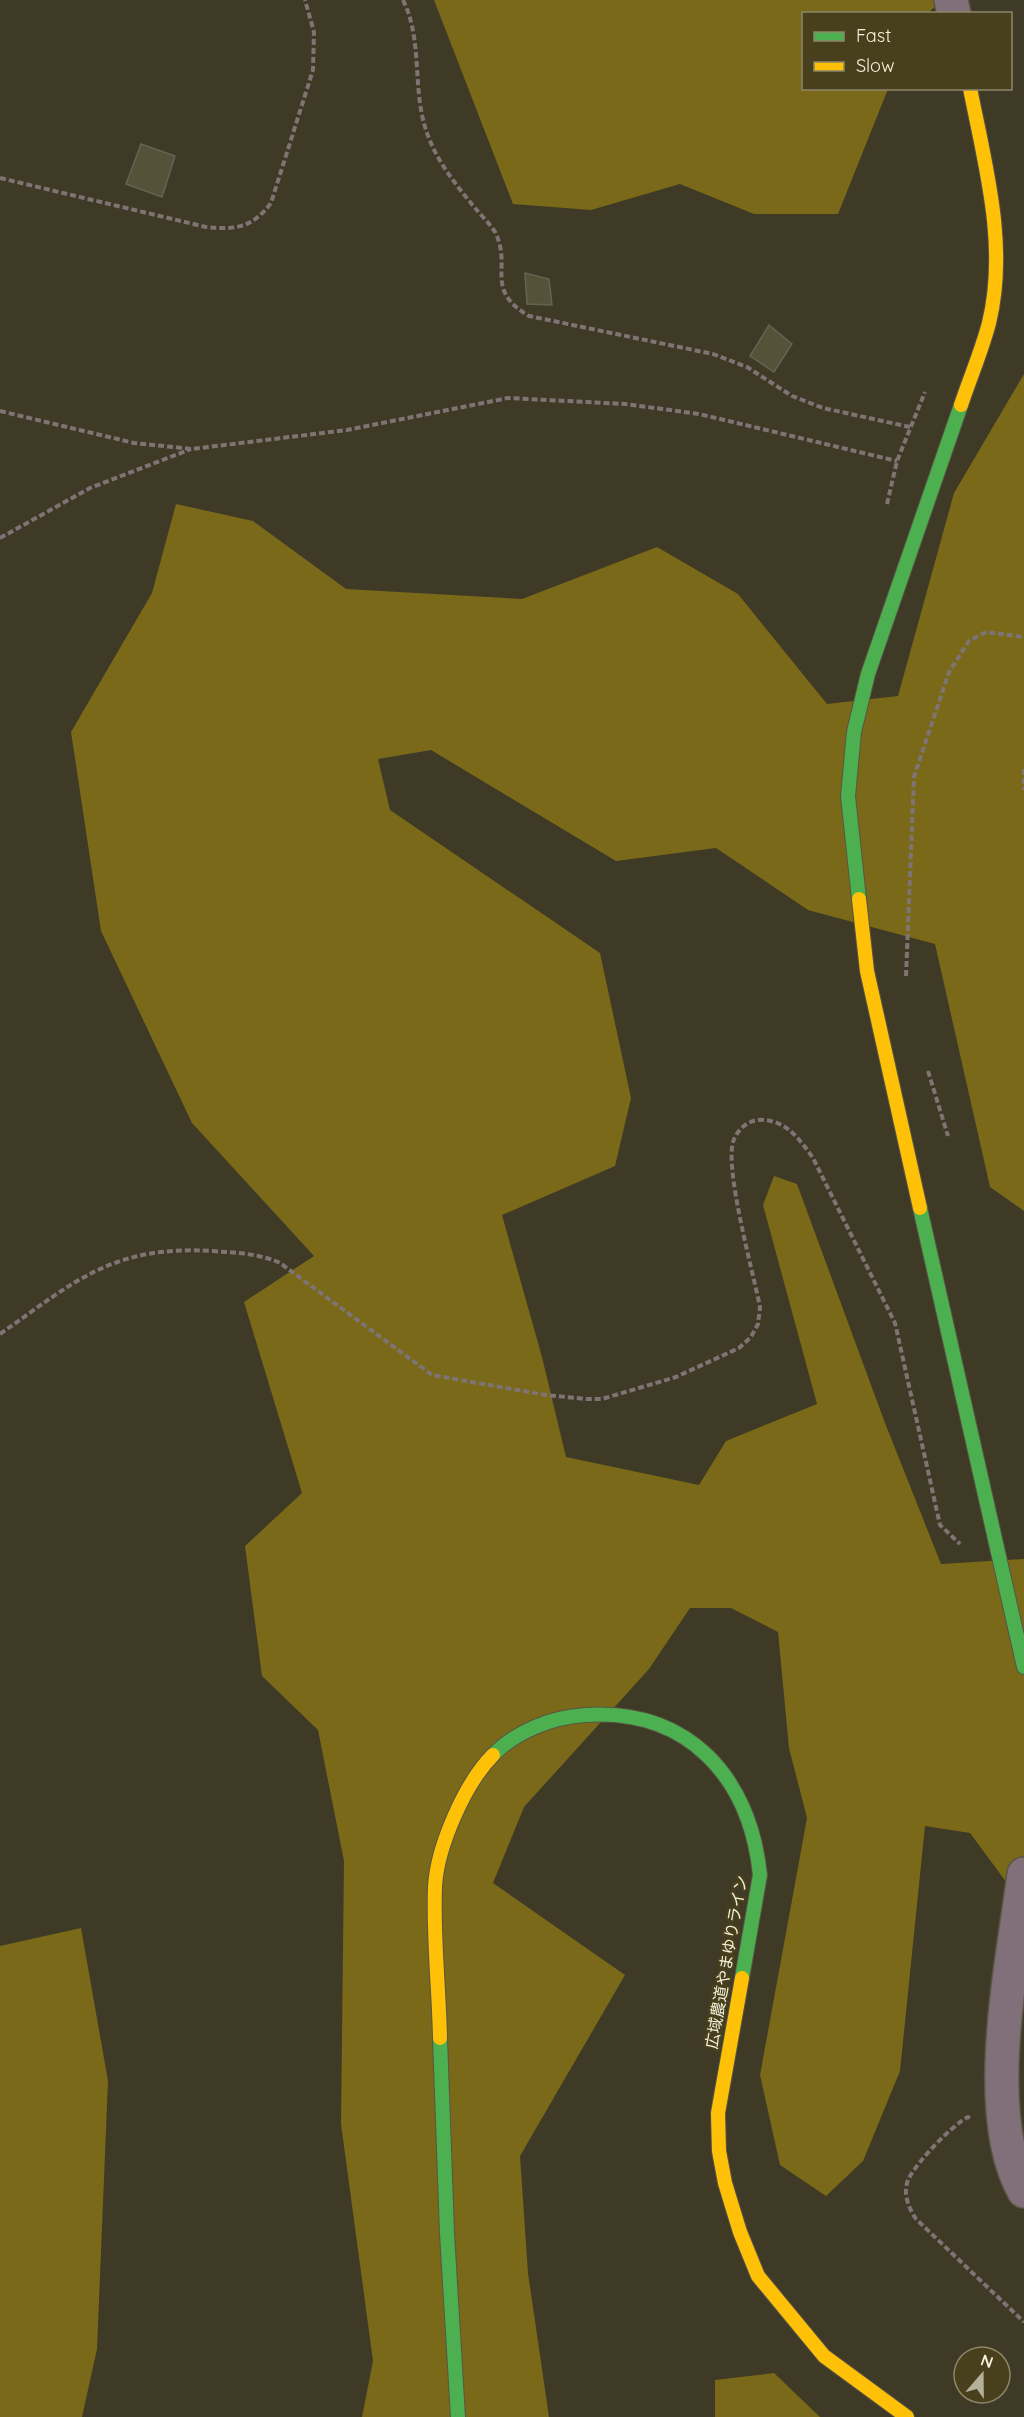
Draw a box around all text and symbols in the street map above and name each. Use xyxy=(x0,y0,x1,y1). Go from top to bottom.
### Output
legend xyxy=(802,12,1012,90)
text: Fast xyxy=(856,24,891,47)
text: Slow xyxy=(856,54,894,77)
street label: 広域農道やまゆりライン xyxy=(701,1874,751,2050)
north arrow xyxy=(952,2345,1012,2405)
text: N xyxy=(978,2349,996,2372)

